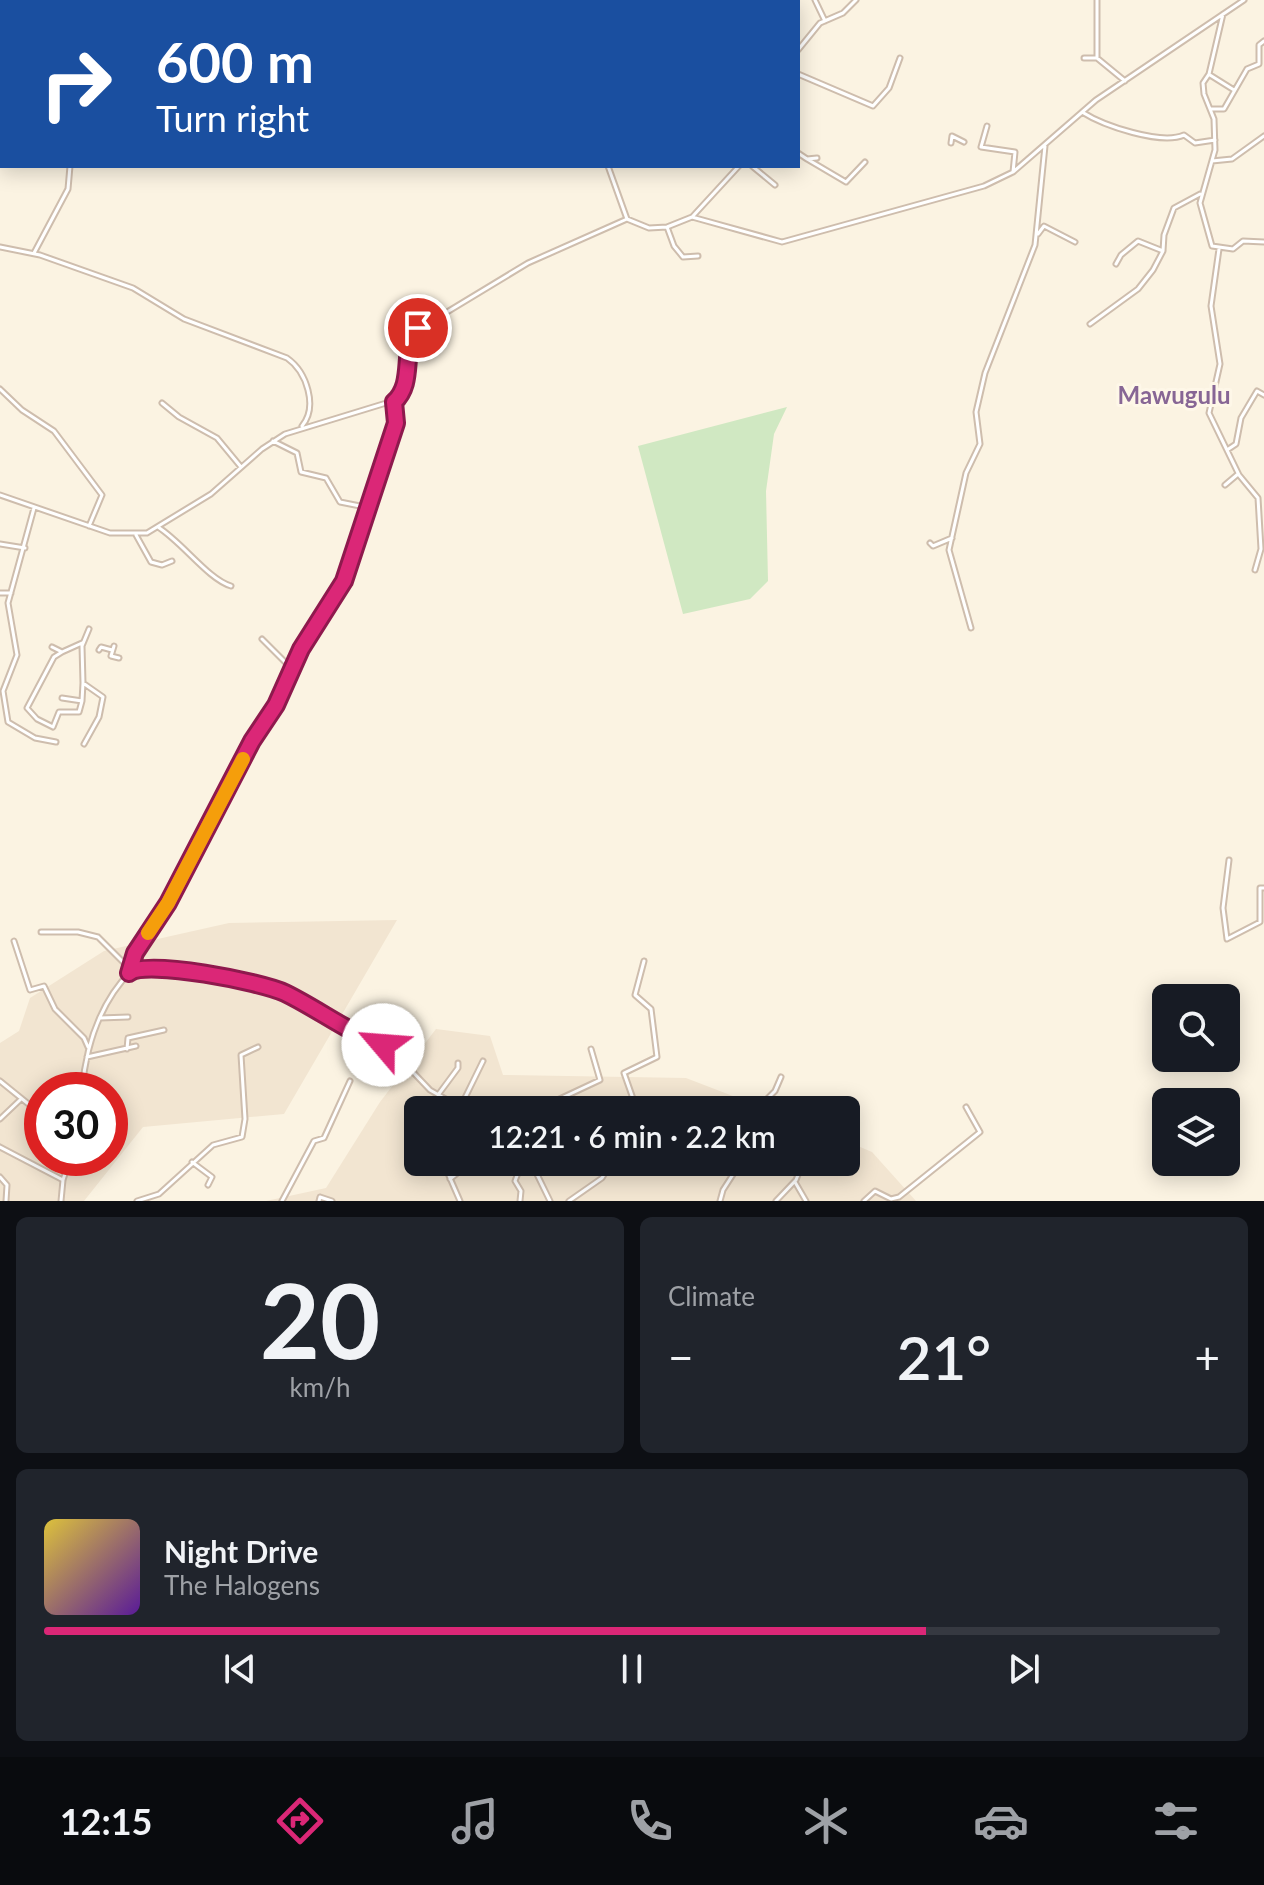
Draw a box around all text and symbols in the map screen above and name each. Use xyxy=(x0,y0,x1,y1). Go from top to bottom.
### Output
text: 600 m xyxy=(156,28,314,95)
icon: right xyxy=(24,32,128,136)
text: Turn right xyxy=(156,96,309,140)
pin xyxy=(384,294,452,362)
icon: arrive xyxy=(396,306,440,350)
district label: Mawugulu xyxy=(1118,380,1230,409)
map controls xyxy=(1152,984,1240,1176)
button: search xyxy=(1152,984,1240,1072)
position arrow xyxy=(341,1003,425,1087)
speed limit sign: 30 xyxy=(24,1072,128,1176)
button: layers xyxy=(1152,1088,1240,1176)
text: 12:21 · 6 min · 2.2 km xyxy=(488,1118,776,1154)
text: 20 xyxy=(260,1256,380,1381)
text: Climate xyxy=(668,1280,755,1312)
text: 21° xyxy=(897,1321,991,1393)
text: − xyxy=(668,1331,694,1383)
text: + xyxy=(1194,1331,1220,1383)
text: km/h xyxy=(290,1371,350,1403)
text: Night Drive xyxy=(164,1533,318,1569)
text: The Halogens xyxy=(164,1569,320,1601)
icon: previous xyxy=(218,1647,262,1691)
icon: pause xyxy=(610,1647,654,1691)
icon: next xyxy=(1002,1647,1046,1691)
icon: directions xyxy=(272,1793,328,1849)
icon: music xyxy=(447,1793,503,1849)
icon: phone xyxy=(622,1793,678,1849)
icon: climate xyxy=(798,1793,854,1849)
icon: car xyxy=(973,1793,1029,1849)
icon: filters xyxy=(1148,1793,1204,1849)
text: 12:15 xyxy=(60,1799,152,1843)

